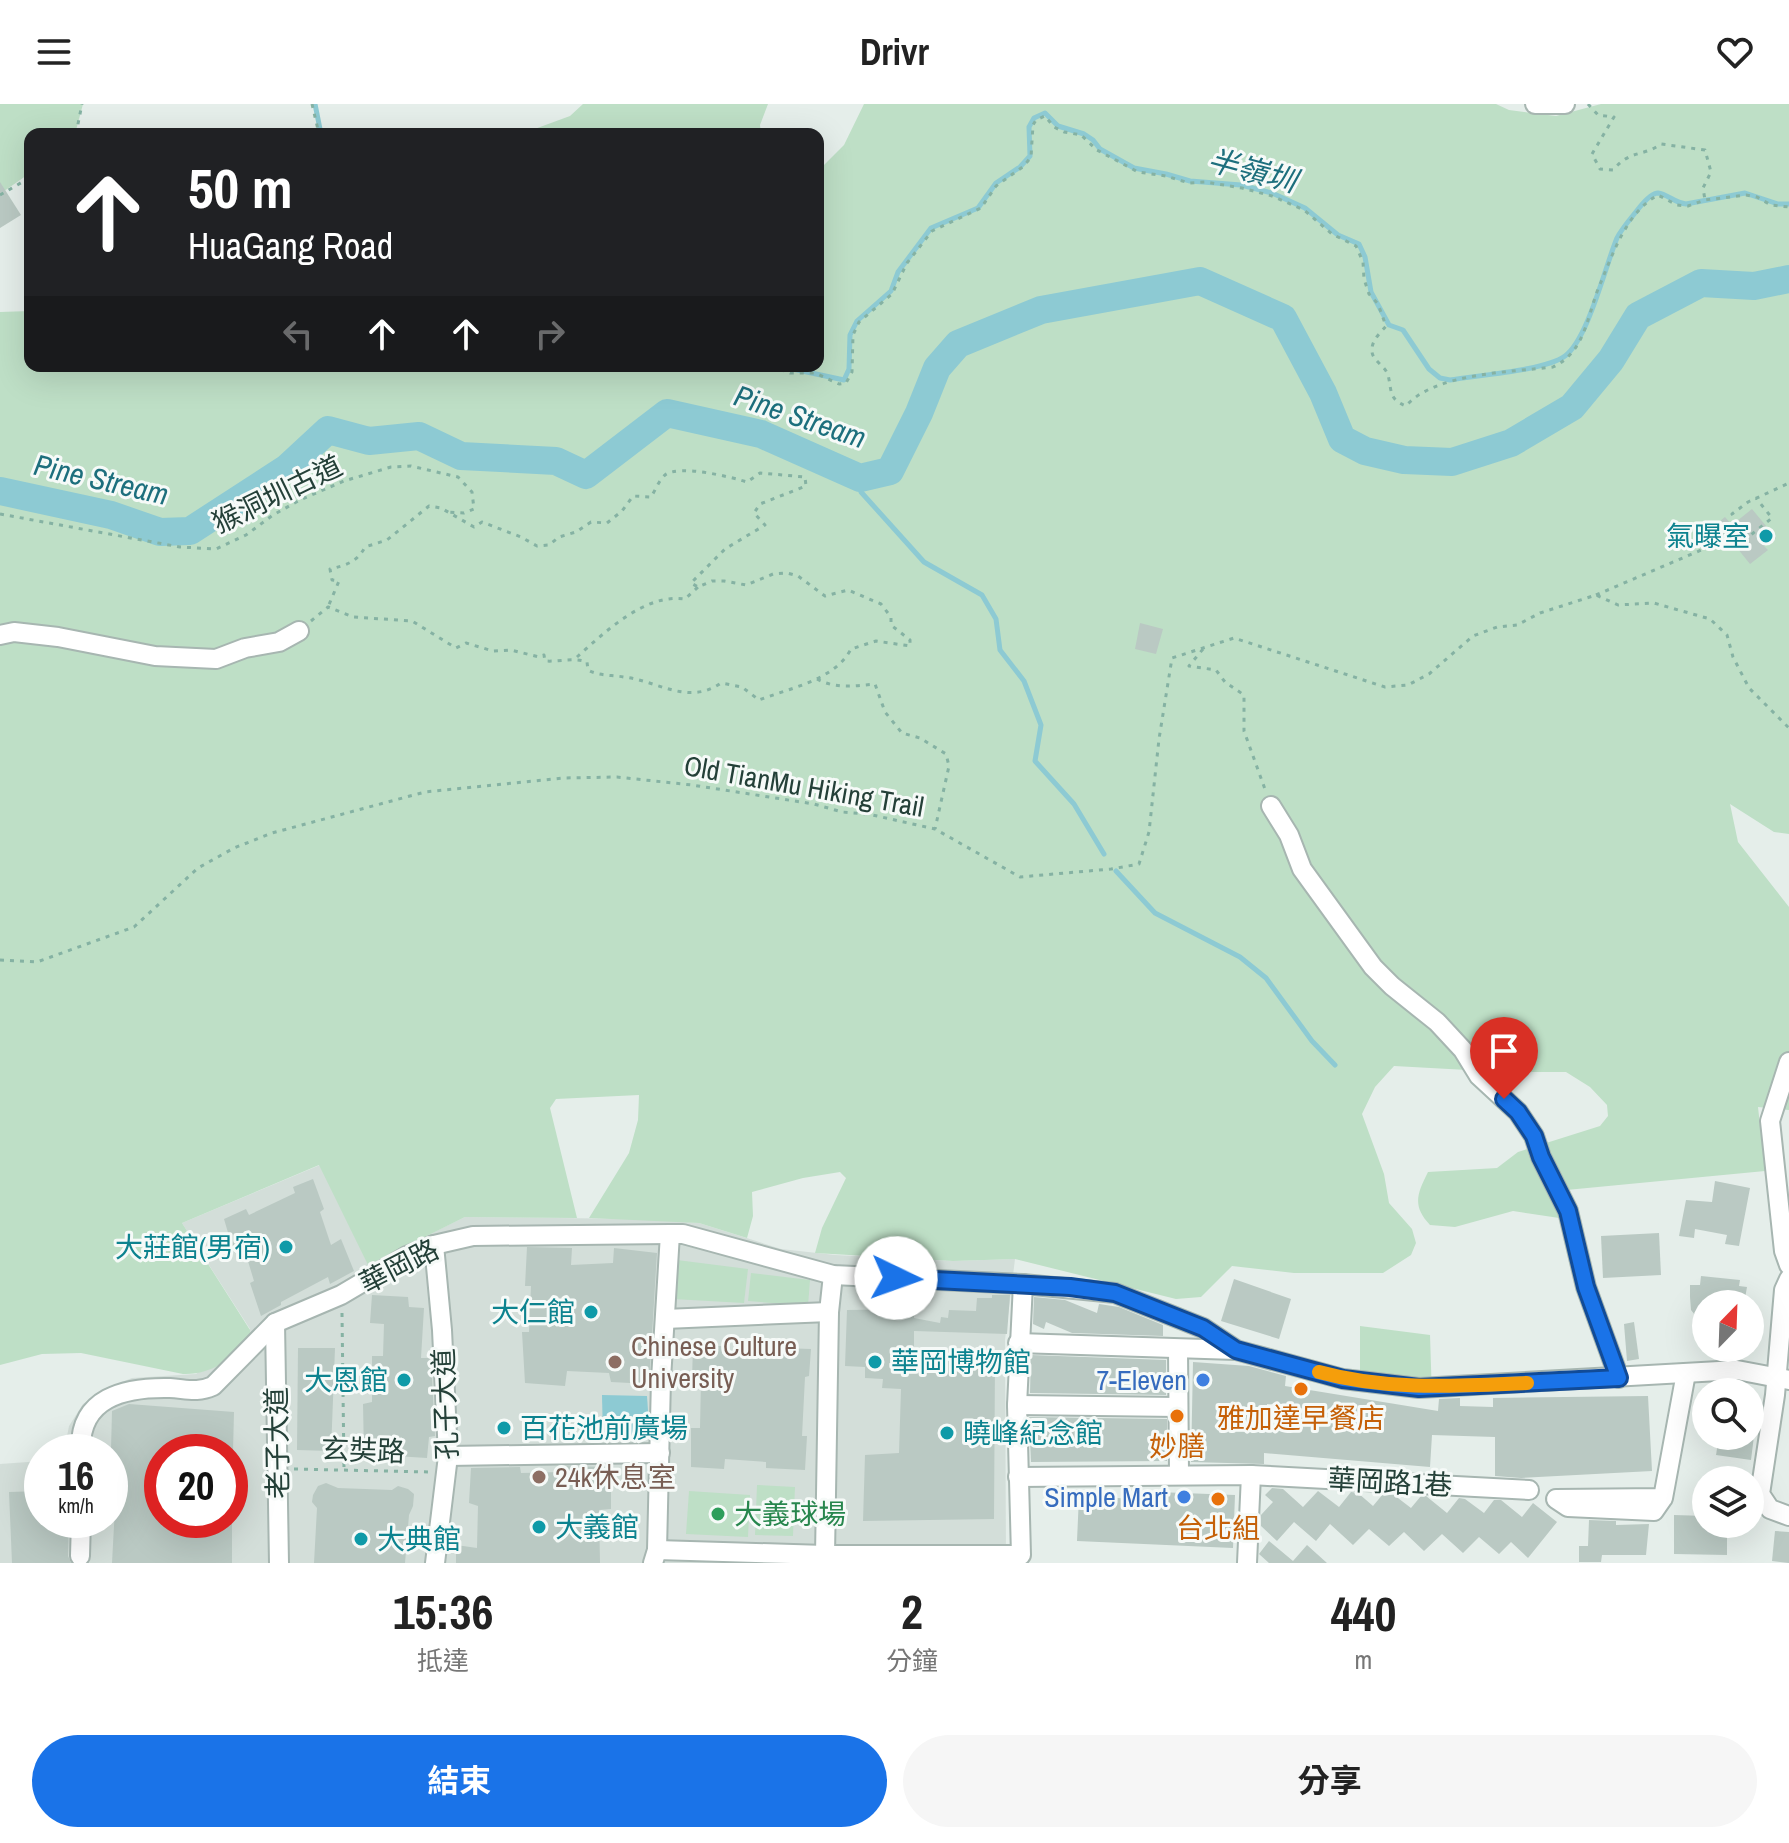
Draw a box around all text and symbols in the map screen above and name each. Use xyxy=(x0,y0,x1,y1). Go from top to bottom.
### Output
text: Drivr xyxy=(860,28,929,76)
icon: menu xyxy=(32,30,76,74)
icon: heart xyxy=(1713,30,1757,74)
water label: 半嶺圳 xyxy=(1204,139,1305,202)
text: 50 m xyxy=(188,150,293,225)
icon: ahead xyxy=(56,160,160,264)
text: HuaGang Road xyxy=(188,222,393,270)
icon: left xyxy=(276,312,320,356)
icon: ahead xyxy=(360,312,404,356)
icon: ahead xyxy=(444,312,488,356)
icon: right xyxy=(528,312,572,356)
water label: Pine Stream xyxy=(729,375,871,457)
water label: Pine Stream xyxy=(30,444,172,514)
street label: 猴洞圳古道 xyxy=(206,446,348,542)
place label: 氣曝室 xyxy=(1666,517,1750,555)
marker: 氣曝室 xyxy=(1757,527,1775,545)
street label: Old TianMu Hiking Trail xyxy=(681,746,927,826)
pin xyxy=(1470,1017,1538,1099)
icon: arrive xyxy=(1482,1029,1526,1073)
place label: 大莊館(男宿) xyxy=(115,1228,270,1266)
street label: 華岡路 xyxy=(353,1230,445,1302)
position arrow xyxy=(854,1236,938,1320)
marker: 大莊館(男宿) xyxy=(277,1238,295,1256)
north arrow xyxy=(1692,1290,1764,1362)
map controls xyxy=(1692,1290,1764,1538)
place label: 大仁館 xyxy=(491,1293,575,1331)
marker: 大仁館 xyxy=(582,1303,600,1321)
place label: Chinese Culture University xyxy=(631,1327,797,1397)
place label: 華岡博物館 xyxy=(891,1343,1031,1381)
street label: 孔子大道 xyxy=(424,1347,466,1461)
marker: Chinese Culture University xyxy=(606,1353,624,1371)
marker: 華岡博物館 xyxy=(866,1353,884,1371)
place label: 大恩館 xyxy=(304,1361,388,1399)
place label: 7-Eleven xyxy=(1096,1361,1187,1399)
marker: 大恩館 xyxy=(395,1371,413,1389)
marker: 7-Eleven xyxy=(1194,1371,1212,1389)
button: search xyxy=(1692,1378,1764,1450)
marker: 雅加達早餐店 xyxy=(1292,1380,1310,1398)
street label: 老子大道 xyxy=(257,1387,297,1499)
place label: 雅加達早餐店 xyxy=(1217,1399,1385,1437)
marker: 妙膳 xyxy=(1168,1407,1186,1425)
place label: 百花池前廣場 xyxy=(520,1409,688,1447)
place label: 曉峰紀念館 xyxy=(963,1414,1103,1452)
marker: 百花池前廣場 xyxy=(495,1419,513,1437)
marker: 曉峰紀念館 xyxy=(938,1424,956,1442)
place label: 妙膳 xyxy=(1149,1427,1205,1465)
street label: 玄奘路 xyxy=(320,1430,406,1470)
speed limit sign: 20 xyxy=(144,1434,248,1538)
text: 16 xyxy=(58,1449,94,1502)
place label: 24k休息室 xyxy=(555,1458,676,1496)
street label: 華岡路1巷 xyxy=(1327,1460,1453,1504)
button: layers xyxy=(1692,1466,1764,1538)
marker: 24k休息室 xyxy=(530,1468,548,1486)
place label: Simple Mart xyxy=(1044,1478,1168,1516)
marker: Simple Mart xyxy=(1175,1488,1193,1506)
marker: 台北組 xyxy=(1209,1490,1227,1508)
text: km/h xyxy=(58,1492,94,1519)
place label: 大義球場 xyxy=(734,1495,846,1533)
marker: 大義球場 xyxy=(709,1505,727,1523)
place label: 大義館 xyxy=(555,1508,639,1546)
place label: 台北組 xyxy=(1176,1509,1260,1547)
marker: 大義館 xyxy=(530,1518,548,1536)
place label: 大典館 xyxy=(377,1520,461,1558)
marker: 大典館 xyxy=(352,1530,370,1548)
text: 15:36 xyxy=(393,1579,493,1644)
text: 2 xyxy=(901,1579,923,1644)
text: 440 xyxy=(1331,1581,1396,1646)
text: m xyxy=(1355,1642,1372,1677)
text: 抵達 xyxy=(417,1643,469,1678)
text: 分鐘 xyxy=(886,1643,938,1678)
button: 結束 xyxy=(32,1735,887,1827)
button: 分享 xyxy=(903,1735,1757,1827)

